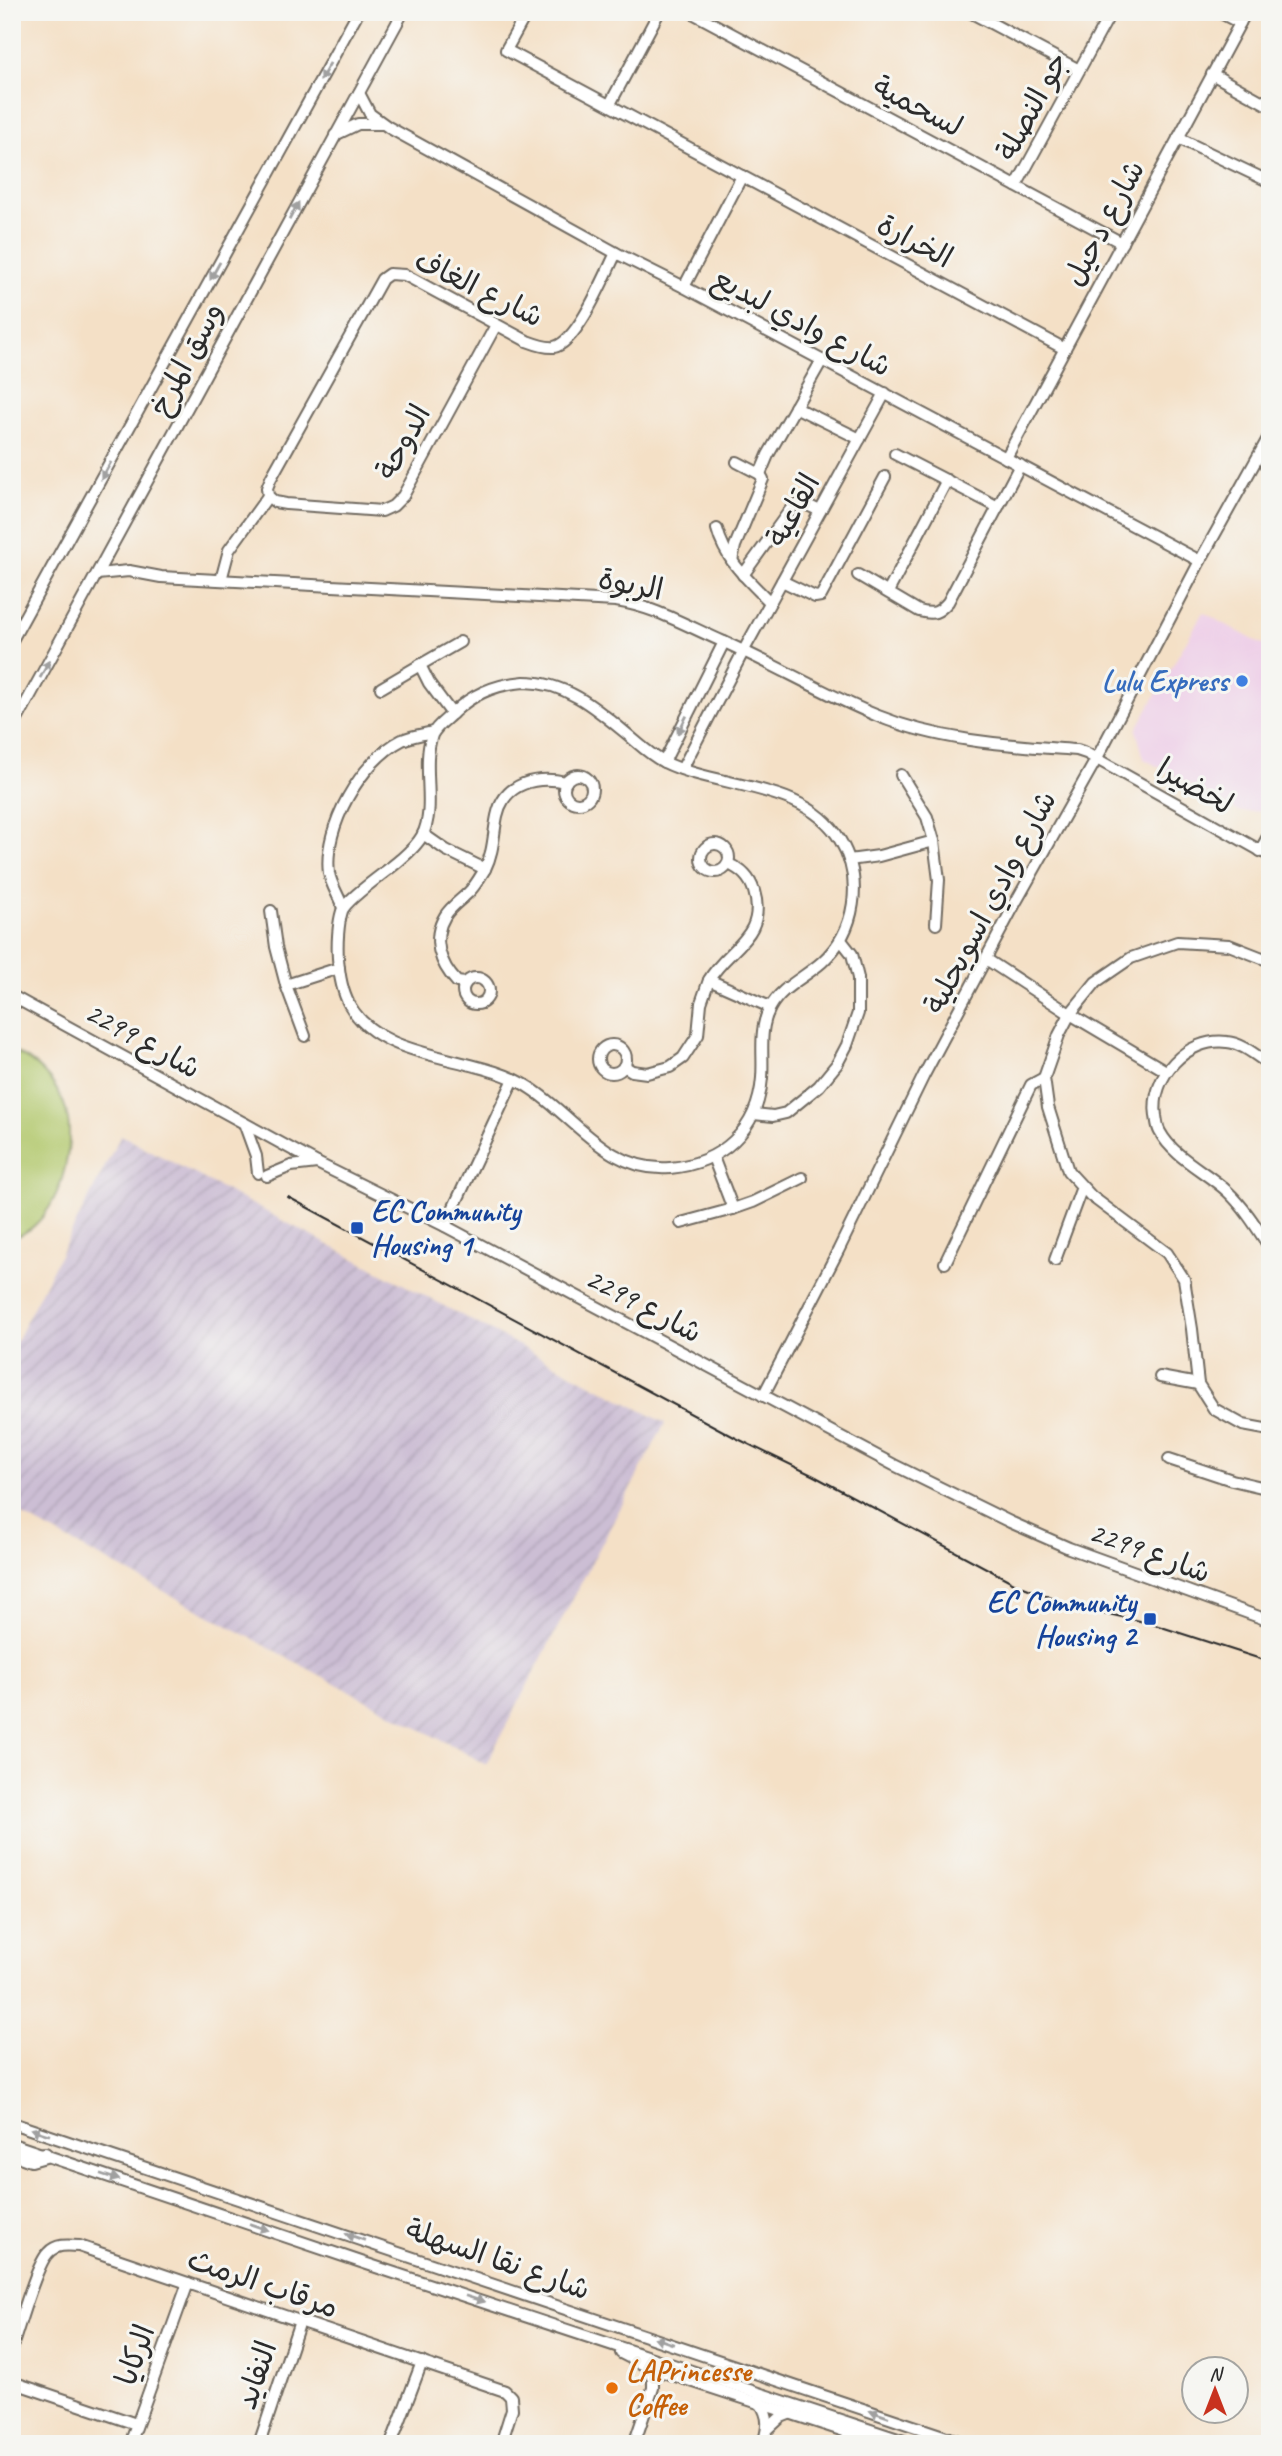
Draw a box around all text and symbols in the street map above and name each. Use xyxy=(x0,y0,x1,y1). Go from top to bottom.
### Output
street label: جو النصلة xyxy=(987,45,1077,167)
one-way arrow xyxy=(319,62,331,82)
street label: لسحمية xyxy=(867,67,969,145)
street label: شارع دحيل xyxy=(1055,153,1155,293)
one-way arrow xyxy=(288,201,300,221)
street label: الخرارة xyxy=(871,205,959,277)
street label: شارع الغاف xyxy=(408,241,550,337)
street label: شارع وادي لبديع xyxy=(705,259,898,387)
one-way arrow xyxy=(209,262,221,281)
street label: وسق المرخ xyxy=(140,296,233,423)
street label: الدوحة xyxy=(367,398,439,486)
one-way arrow xyxy=(100,461,112,481)
street label: القاعية xyxy=(757,467,829,553)
street label: الربوة xyxy=(595,559,667,609)
one-way arrow xyxy=(39,660,51,679)
place label: Lulu Express xyxy=(1102,662,1231,700)
marker: Lulu Express xyxy=(1234,673,1250,689)
one-way arrow xyxy=(677,715,688,735)
street label: لخضيرا xyxy=(1150,749,1240,823)
street label: شارع وادي اسويحلية xyxy=(915,784,1067,1021)
street label: شارع 2299 xyxy=(78,993,207,1089)
place label: EC Community Housing 1 xyxy=(371,1192,523,1264)
marker: EC Community Housing 1 xyxy=(349,1220,365,1236)
street label: شارع 2299 xyxy=(578,1259,709,1353)
street label: شارع 2299 xyxy=(1084,1513,1216,1593)
place label: EC Community Housing 2 xyxy=(987,1583,1139,1655)
marker: EC Community Housing 2 xyxy=(1142,1611,1158,1627)
one-way arrow xyxy=(30,2127,51,2137)
one-way arrow xyxy=(99,2172,120,2183)
street label: شارع نقا السهلة xyxy=(400,2210,595,2310)
one-way arrow xyxy=(248,2222,269,2233)
one-way arrow xyxy=(345,2231,366,2242)
street label: مرقاب الرمث xyxy=(183,2239,343,2327)
one-way arrow xyxy=(464,2295,485,2305)
street label: الركايا xyxy=(107,2319,163,2391)
one-way arrow xyxy=(653,2335,674,2346)
street label: النفايد xyxy=(227,2336,285,2414)
place label: LAPrincesse Coffee xyxy=(626,2352,753,2424)
north arrow xyxy=(1180,2354,1250,2424)
text: N xyxy=(1209,2362,1224,2386)
marker: LAPrincesse Coffee xyxy=(604,2380,620,2396)
one-way arrow xyxy=(869,2408,890,2419)

